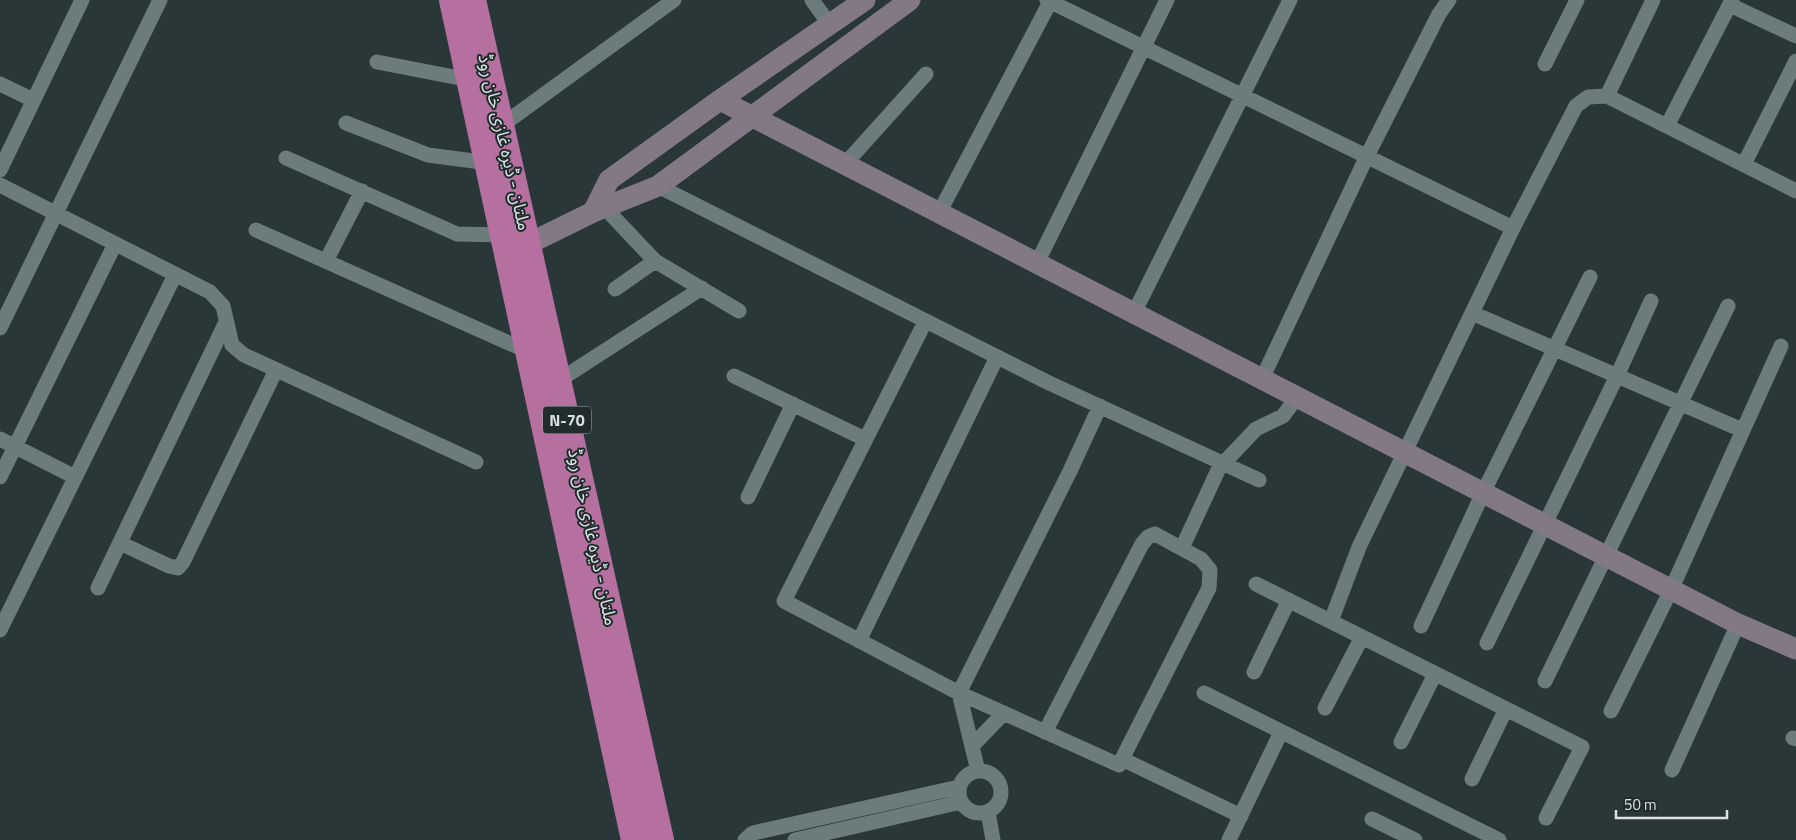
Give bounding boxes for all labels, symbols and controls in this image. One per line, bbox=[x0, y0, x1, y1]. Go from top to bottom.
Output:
street label: ملتان - ڈیرہ غازی خان روڈ bbox=[472, 51, 538, 233]
road number: N-70 bbox=[543, 406, 591, 434]
street label: ملتان - ڈیرہ غازی خان روڈ bbox=[561, 446, 625, 628]
scale bar bbox=[1616, 788, 1727, 820]
text: 50 m bbox=[1624, 793, 1657, 816]

